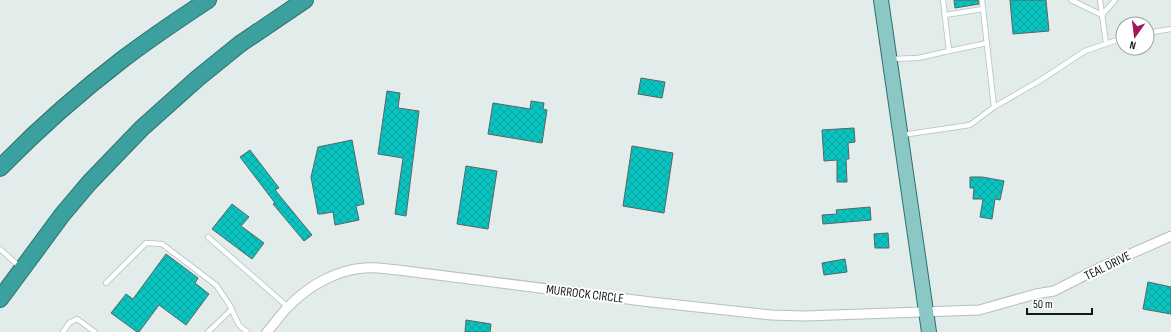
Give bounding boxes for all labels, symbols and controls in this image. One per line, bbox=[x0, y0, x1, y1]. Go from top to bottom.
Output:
north arrow bbox=[1115, 16, 1155, 56]
text: N bbox=[1128, 38, 1137, 52]
street label: TEAL DRIVE bbox=[1082, 248, 1133, 284]
street label: MURROCK CIRCLE bbox=[545, 281, 625, 307]
scale bar bbox=[1027, 290, 1092, 316]
text: 50 m bbox=[1033, 297, 1053, 312]

